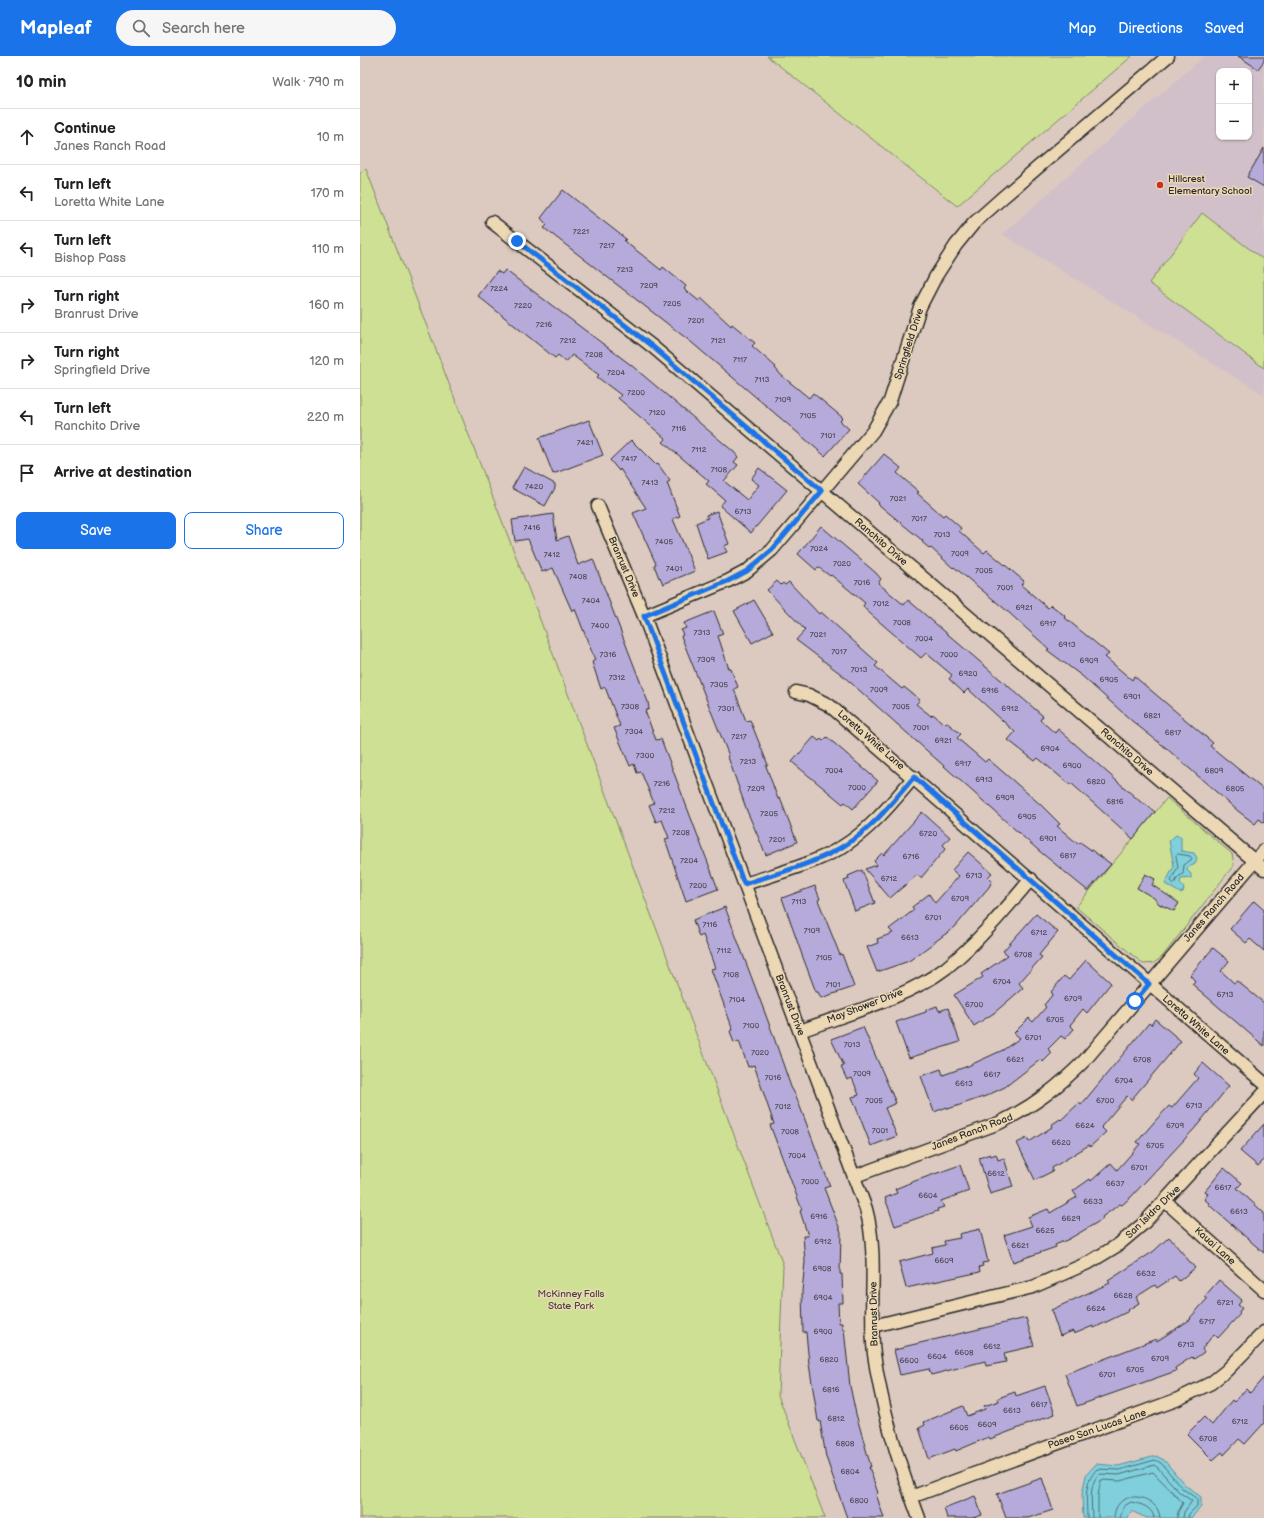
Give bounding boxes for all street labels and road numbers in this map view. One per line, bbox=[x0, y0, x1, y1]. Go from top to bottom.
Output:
street label: Springfield Drive bbox=[892, 307, 926, 381]
street label: Ranchito Drive bbox=[852, 516, 910, 568]
street label: Branrust Drive bbox=[606, 535, 642, 599]
street label: Loretta White Lane bbox=[835, 708, 907, 772]
street label: Ranchito Drive bbox=[1098, 726, 1156, 778]
street label: Janes Ranch Road bbox=[1181, 871, 1247, 944]
street label: Branrust Drive bbox=[773, 973, 807, 1038]
street label: May Shower Drive bbox=[825, 986, 905, 1026]
street label: Loretta White Lane bbox=[1160, 993, 1232, 1057]
street label: Janes Ranch Road bbox=[930, 1111, 1015, 1153]
street label: San Isidro Drive bbox=[1123, 1183, 1183, 1241]
street label: Kauai Lane bbox=[1192, 1224, 1238, 1268]
street label: Branrust Drive bbox=[867, 1281, 881, 1347]
street label: Paseo San Lucas Lane bbox=[1046, 1406, 1148, 1451]

